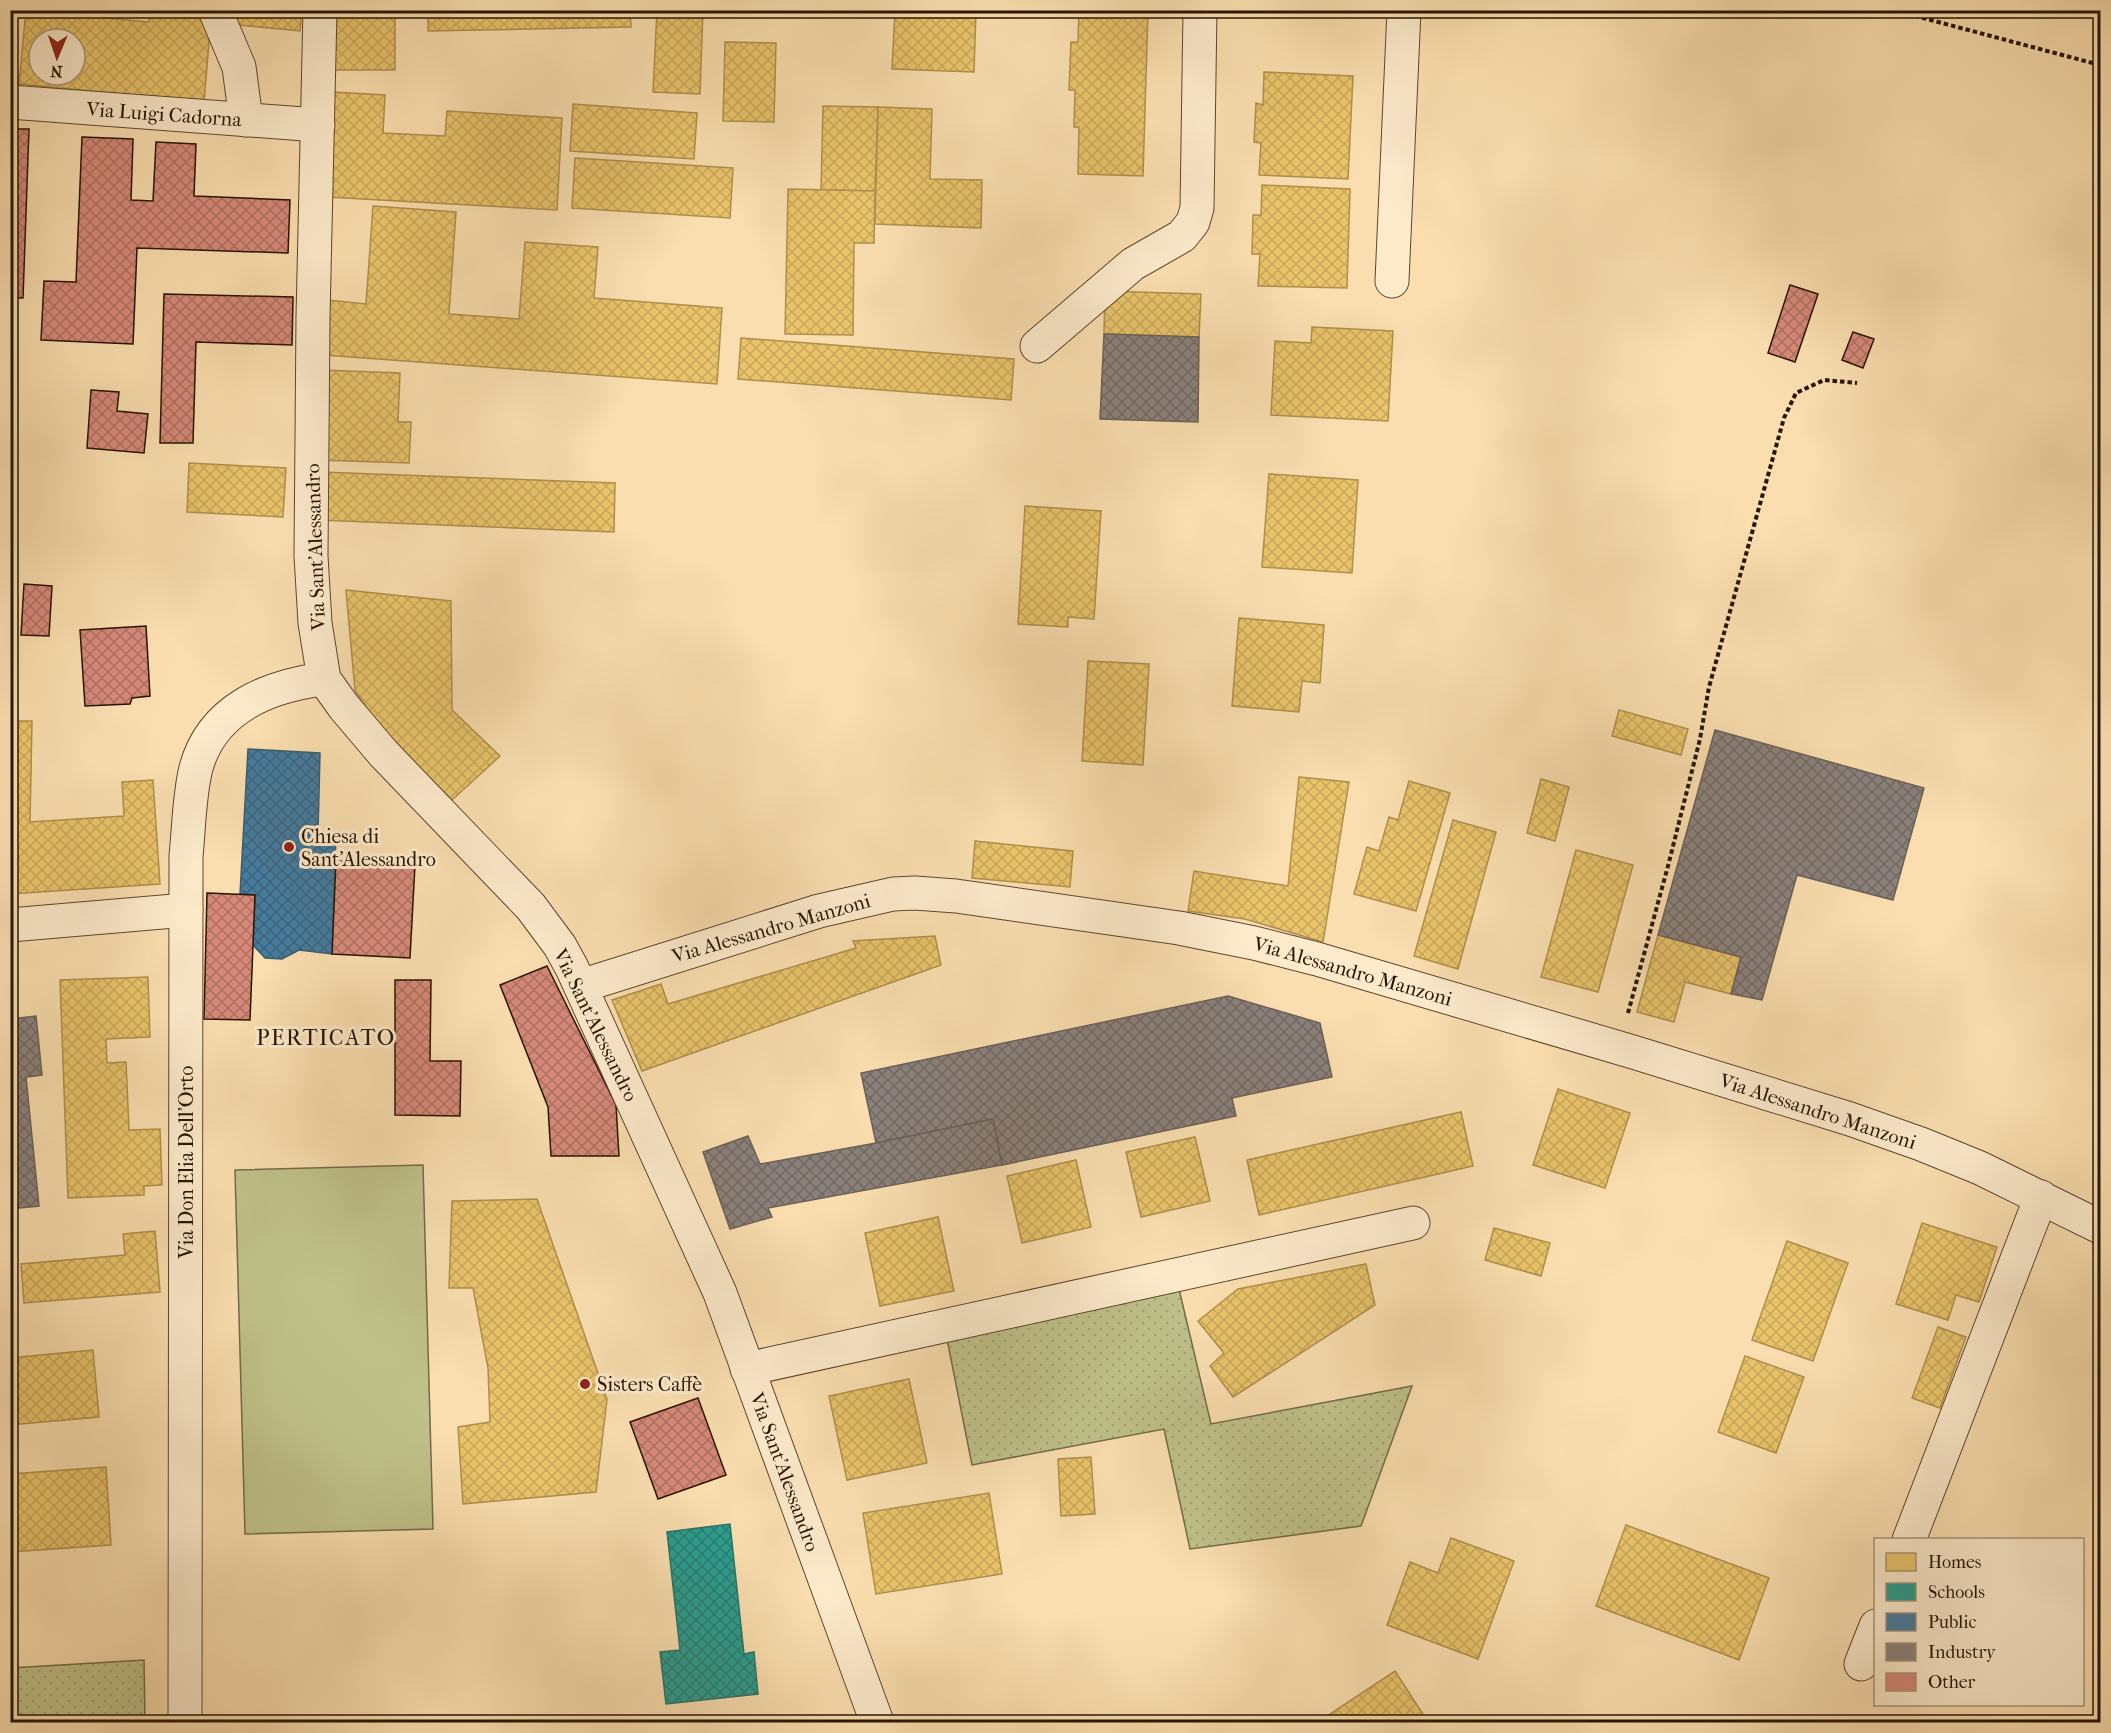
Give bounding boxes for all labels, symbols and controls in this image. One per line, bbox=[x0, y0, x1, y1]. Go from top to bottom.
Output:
north arrow bbox=[27, 27, 87, 87]
text: N bbox=[49, 62, 63, 81]
street label: Via Luigi Cadorna bbox=[85, 98, 243, 131]
street label: Via Sant'Alessandro bbox=[301, 463, 330, 632]
place label: Chiesa di Sant'Alessandro bbox=[301, 825, 436, 871]
marker: Chiesa di Sant'Alessandro bbox=[282, 840, 296, 854]
street label: Via Alessandro Manzoni bbox=[668, 889, 873, 968]
street label: Via Alessandro Manzoni bbox=[1250, 932, 1455, 1011]
street label: Via Sant'Alessandro bbox=[548, 944, 643, 1105]
district label: PERTICATO bbox=[256, 1025, 396, 1051]
street label: Via Don Elia Dell'Orto bbox=[175, 1066, 198, 1259]
street label: Via Alessandro Manzoni bbox=[1716, 1068, 1919, 1154]
place label: Sisters Caffè bbox=[597, 1373, 702, 1396]
marker: Sisters Caffè bbox=[578, 1377, 592, 1391]
street label: Via Sant'Alessandro bbox=[745, 1389, 824, 1555]
legend bbox=[1874, 1538, 2084, 1706]
text: Homes bbox=[1928, 1552, 1982, 1573]
text: Schools bbox=[1928, 1582, 1985, 1603]
text: Public bbox=[1928, 1612, 1976, 1633]
text: Industry bbox=[1928, 1642, 1997, 1663]
text: Other bbox=[1928, 1672, 1976, 1693]

